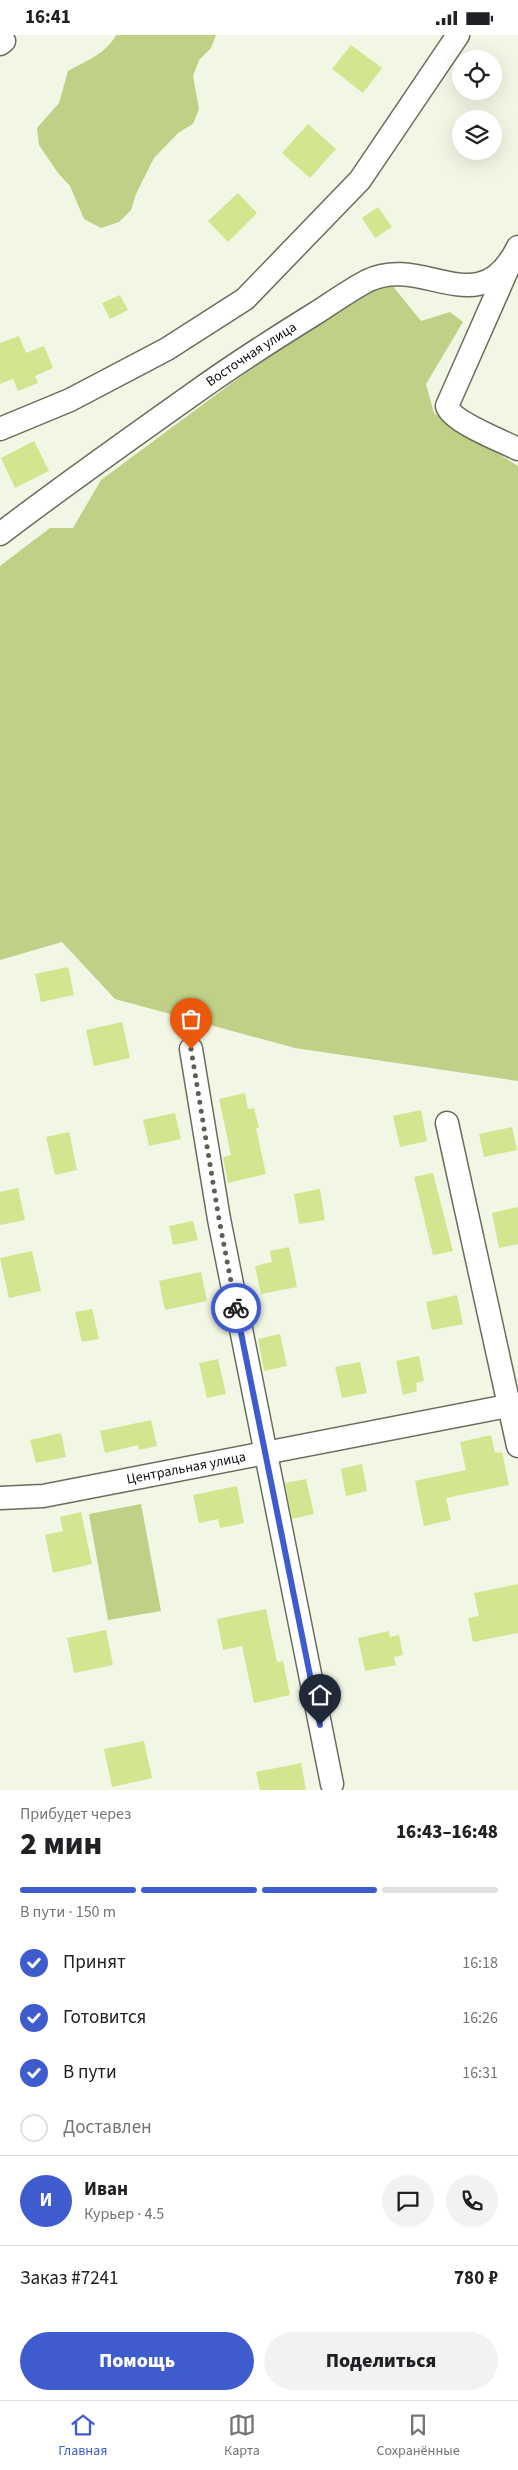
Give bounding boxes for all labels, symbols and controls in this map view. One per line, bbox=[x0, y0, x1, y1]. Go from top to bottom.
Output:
text: 16:41 bbox=[25, 4, 71, 31]
map controls bbox=[452, 50, 502, 160]
button: locate bbox=[452, 50, 502, 100]
button: layers bbox=[452, 110, 502, 160]
street label: Восточная улица bbox=[202, 317, 301, 392]
pin bbox=[170, 998, 212, 1049]
icon: bag bbox=[177, 1005, 205, 1033]
courier bbox=[211, 1283, 261, 1333]
icon: bike bbox=[222, 1294, 250, 1322]
street label: Центральная улица bbox=[125, 1447, 248, 1490]
pin bbox=[299, 1674, 341, 1725]
icon: home bbox=[306, 1681, 334, 1709]
text: Прибудет через bbox=[20, 1803, 131, 1825]
text: 16:43–16:48 bbox=[396, 1819, 498, 1846]
text: 2 мин bbox=[20, 1821, 102, 1867]
text: В пути · 150 m bbox=[20, 1901, 116, 1923]
icon: check bbox=[20, 1949, 48, 1977]
text: Принят bbox=[63, 1949, 126, 1976]
text: 16:18 bbox=[462, 1952, 498, 1974]
icon: check bbox=[20, 2004, 48, 2032]
text: Готовится bbox=[63, 2004, 146, 2031]
text: 16:26 bbox=[462, 2007, 498, 2029]
icon: check bbox=[20, 2059, 48, 2087]
text: В пути bbox=[63, 2059, 117, 2086]
text: 16:31 bbox=[462, 2062, 498, 2084]
text: Доставлен bbox=[63, 2114, 152, 2141]
button: chat bbox=[382, 2175, 434, 2227]
button: phone bbox=[446, 2175, 498, 2227]
text: Иван bbox=[84, 2176, 128, 2203]
text: И bbox=[40, 2187, 52, 2214]
text: Курьер · 4.5 bbox=[84, 2203, 164, 2225]
text: Заказ #7241 bbox=[20, 2265, 119, 2292]
text: 780 ₽ bbox=[454, 2265, 498, 2292]
button: Помощь bbox=[20, 2332, 254, 2390]
button: Поделиться bbox=[264, 2332, 498, 2390]
tab: Главная bbox=[58, 2411, 107, 2461]
tab: Карта bbox=[224, 2411, 260, 2461]
tab: Сохранённые bbox=[377, 2411, 460, 2461]

